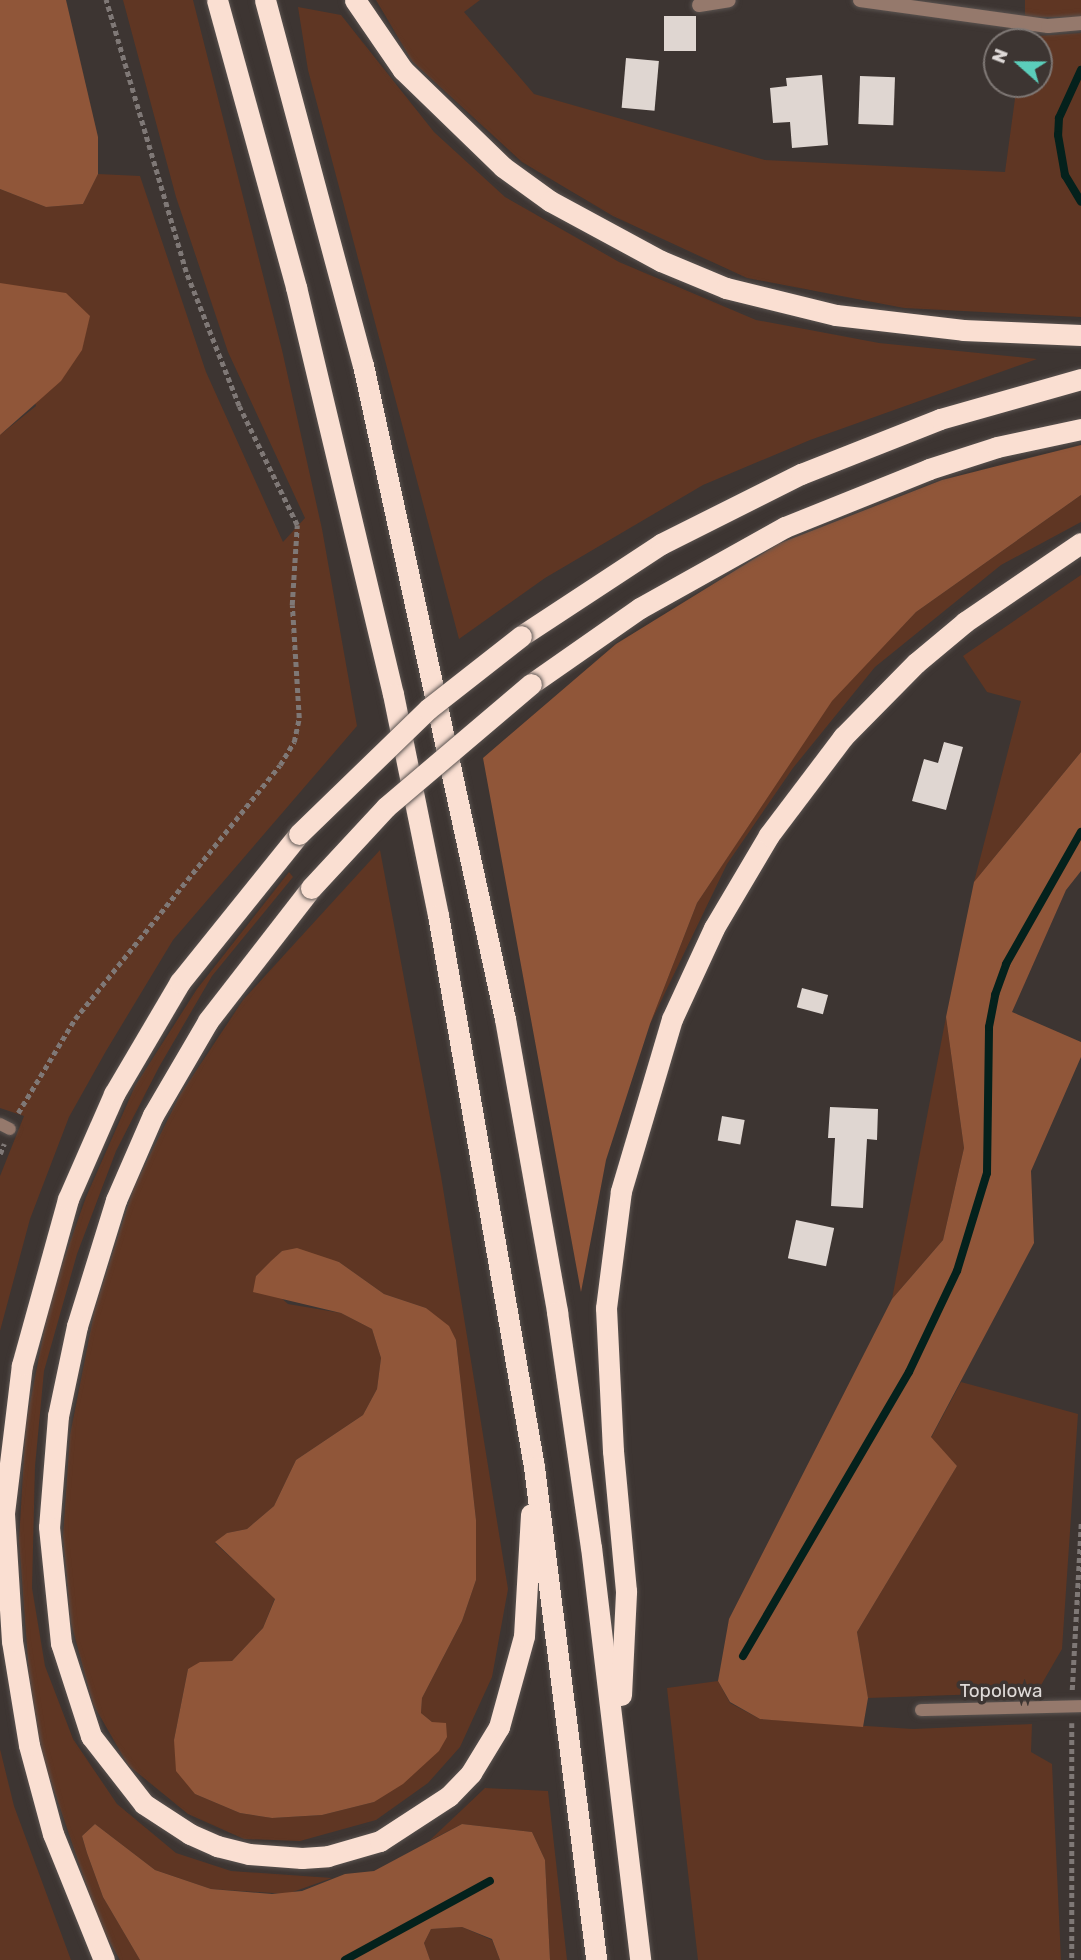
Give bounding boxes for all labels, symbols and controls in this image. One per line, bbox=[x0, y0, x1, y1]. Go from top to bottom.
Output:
north arrow bbox=[983, 28, 1053, 98]
text: N bbox=[987, 46, 1013, 67]
street label: Topolowa bbox=[959, 1680, 1043, 1702]

